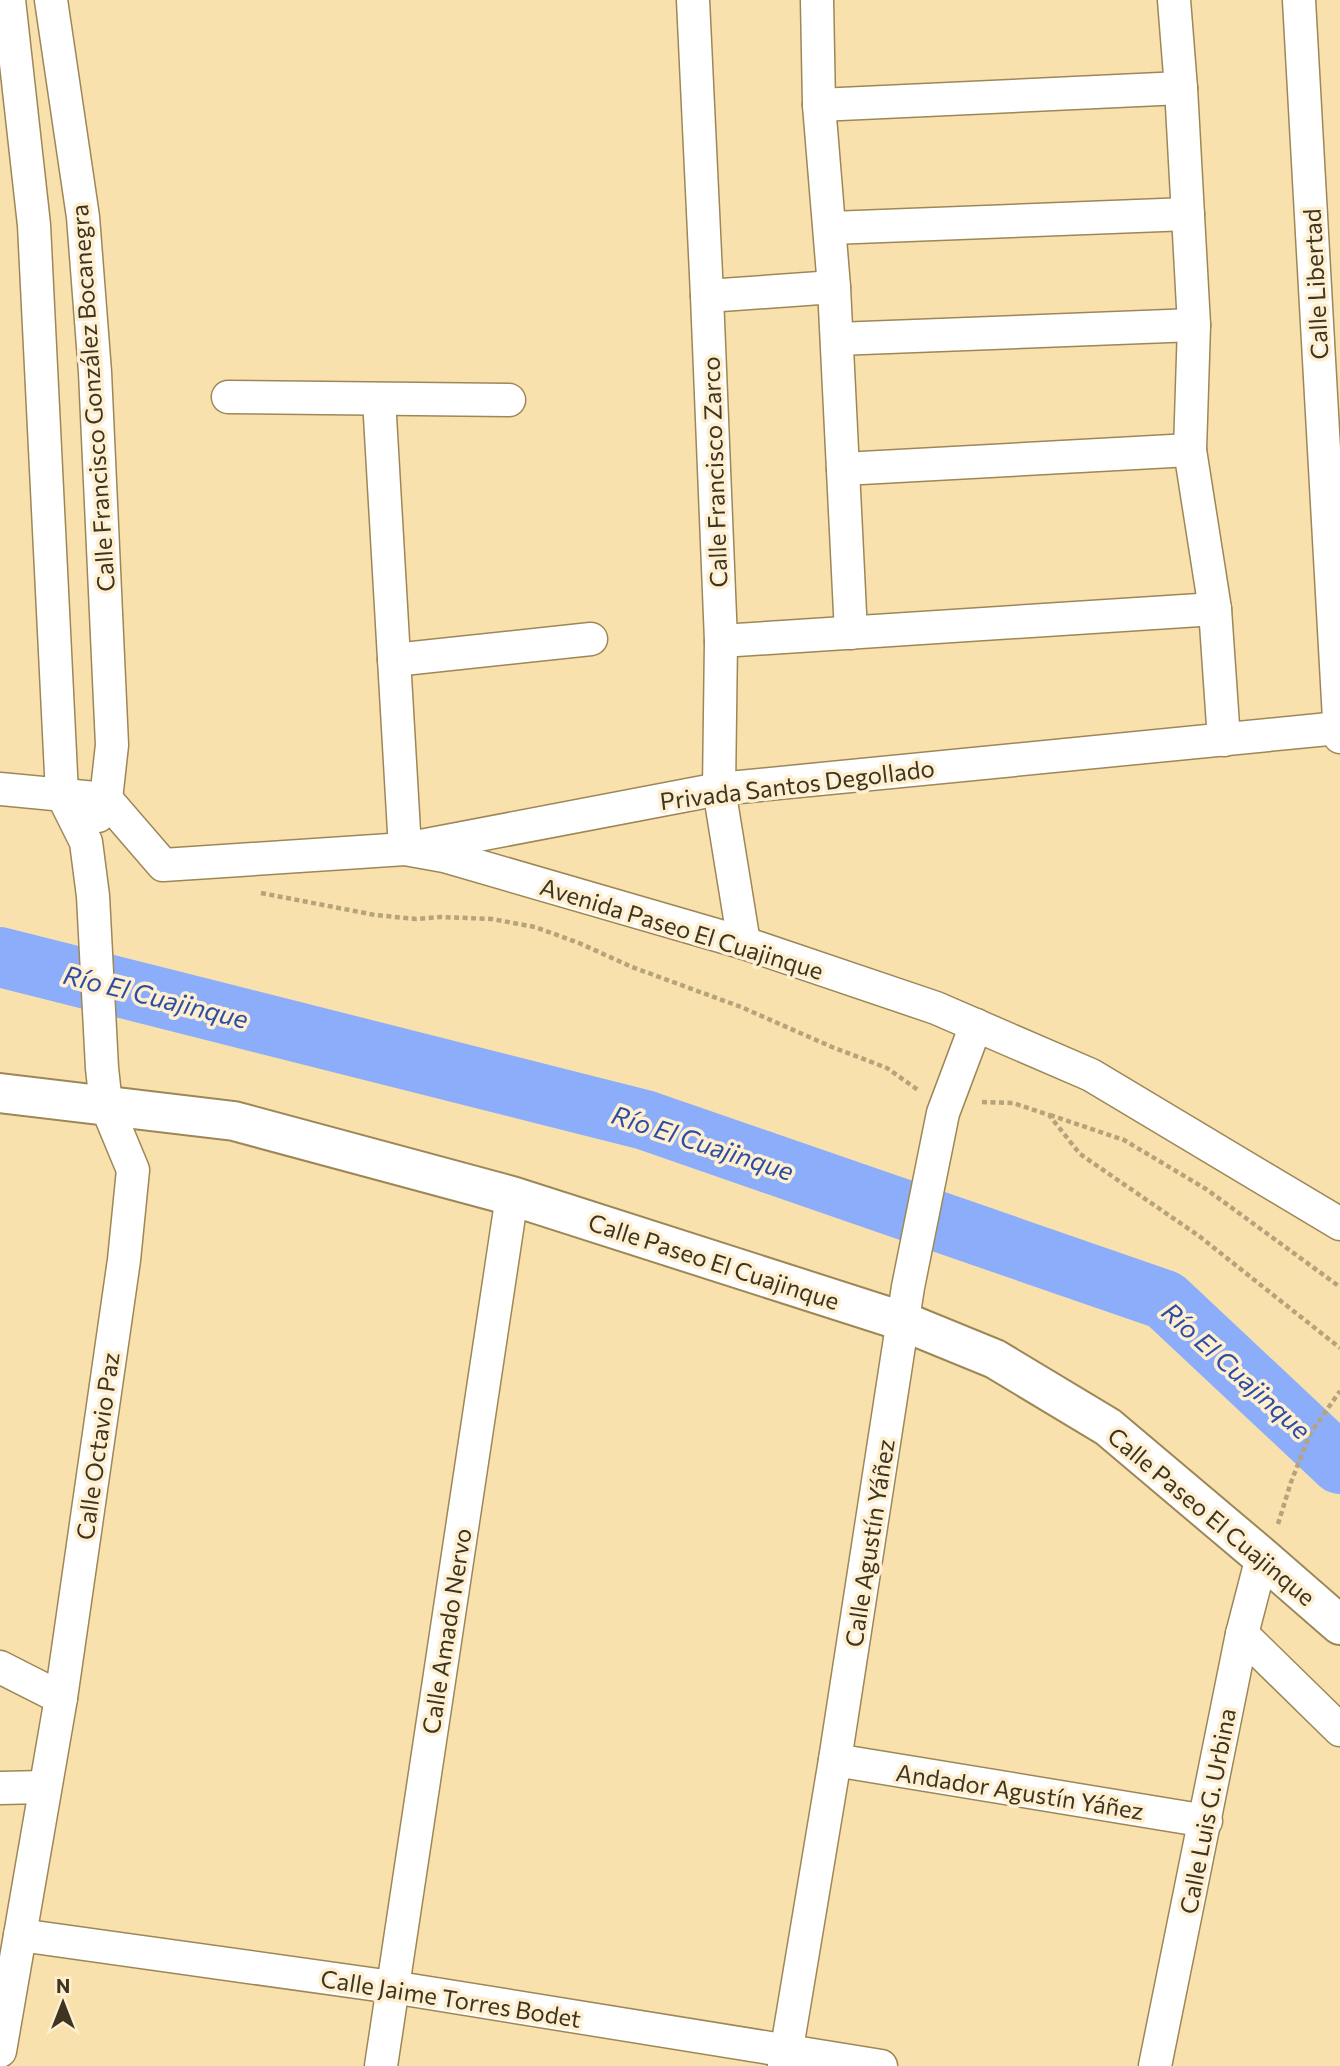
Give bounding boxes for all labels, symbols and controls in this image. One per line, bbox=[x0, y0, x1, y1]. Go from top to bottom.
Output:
street label: Calle Francisco González Bocanegra bbox=[64, 203, 120, 593]
street label: Calle Libertad bbox=[1297, 208, 1333, 360]
street label: Calle Francisco Zarco bbox=[695, 356, 733, 588]
street label: Privada Santos Degollado bbox=[658, 753, 936, 815]
street label: Avenida Paseo El Cuajinque bbox=[537, 871, 827, 985]
water label: Río El Cuajinque bbox=[60, 958, 252, 1034]
water label: Río El Cuajinque bbox=[608, 1098, 798, 1186]
street label: Calle Paseo El Cuajinque bbox=[585, 1207, 843, 1315]
water label: Río El Cuajinque bbox=[1156, 1295, 1318, 1445]
street label: Calle Octavio Paz bbox=[69, 1350, 125, 1542]
street label: Calle Paseo El Cuajinque bbox=[1102, 1421, 1322, 1611]
street label: Calle Agustín Yáñez bbox=[838, 1437, 900, 1649]
street label: Calle Amado Nervo bbox=[415, 1526, 477, 1736]
street label: Calle Luis G. Urbina bbox=[1173, 1706, 1241, 1916]
street label: Andador Agustín Yáñez bbox=[894, 1757, 1146, 1825]
street label: Calle Jaime Torres Bodet bbox=[319, 1963, 583, 2033]
north arrow bbox=[28, 1968, 98, 2038]
text: N bbox=[56, 1974, 70, 1997]

